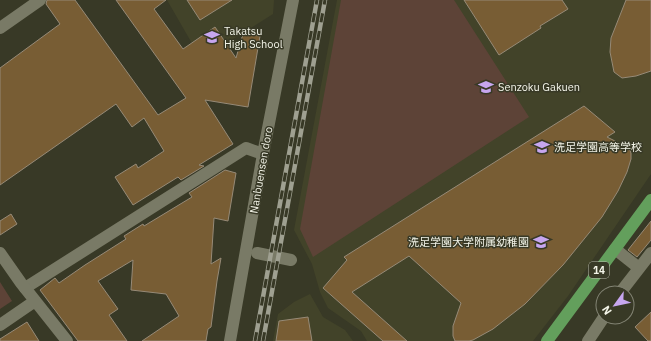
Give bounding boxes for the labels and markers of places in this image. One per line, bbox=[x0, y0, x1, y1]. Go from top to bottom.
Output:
place label: Takatsu High School bbox=[224, 24, 283, 51]
school or university icon: Takatsu High School bbox=[203, 28, 221, 46]
school or university icon: Senzoku Gakuen bbox=[477, 78, 495, 96]
place label: Senzoku Gakuen bbox=[498, 80, 580, 94]
school or university icon: 洗足学園高等学校 bbox=[533, 138, 551, 156]
place label: 洗足学園高等学校 bbox=[554, 140, 642, 154]
school or university icon: 洗足学園大学附属幼稚園 bbox=[532, 233, 550, 251]
place label: 洗足学園大学附属幼稚園 bbox=[408, 235, 529, 249]

